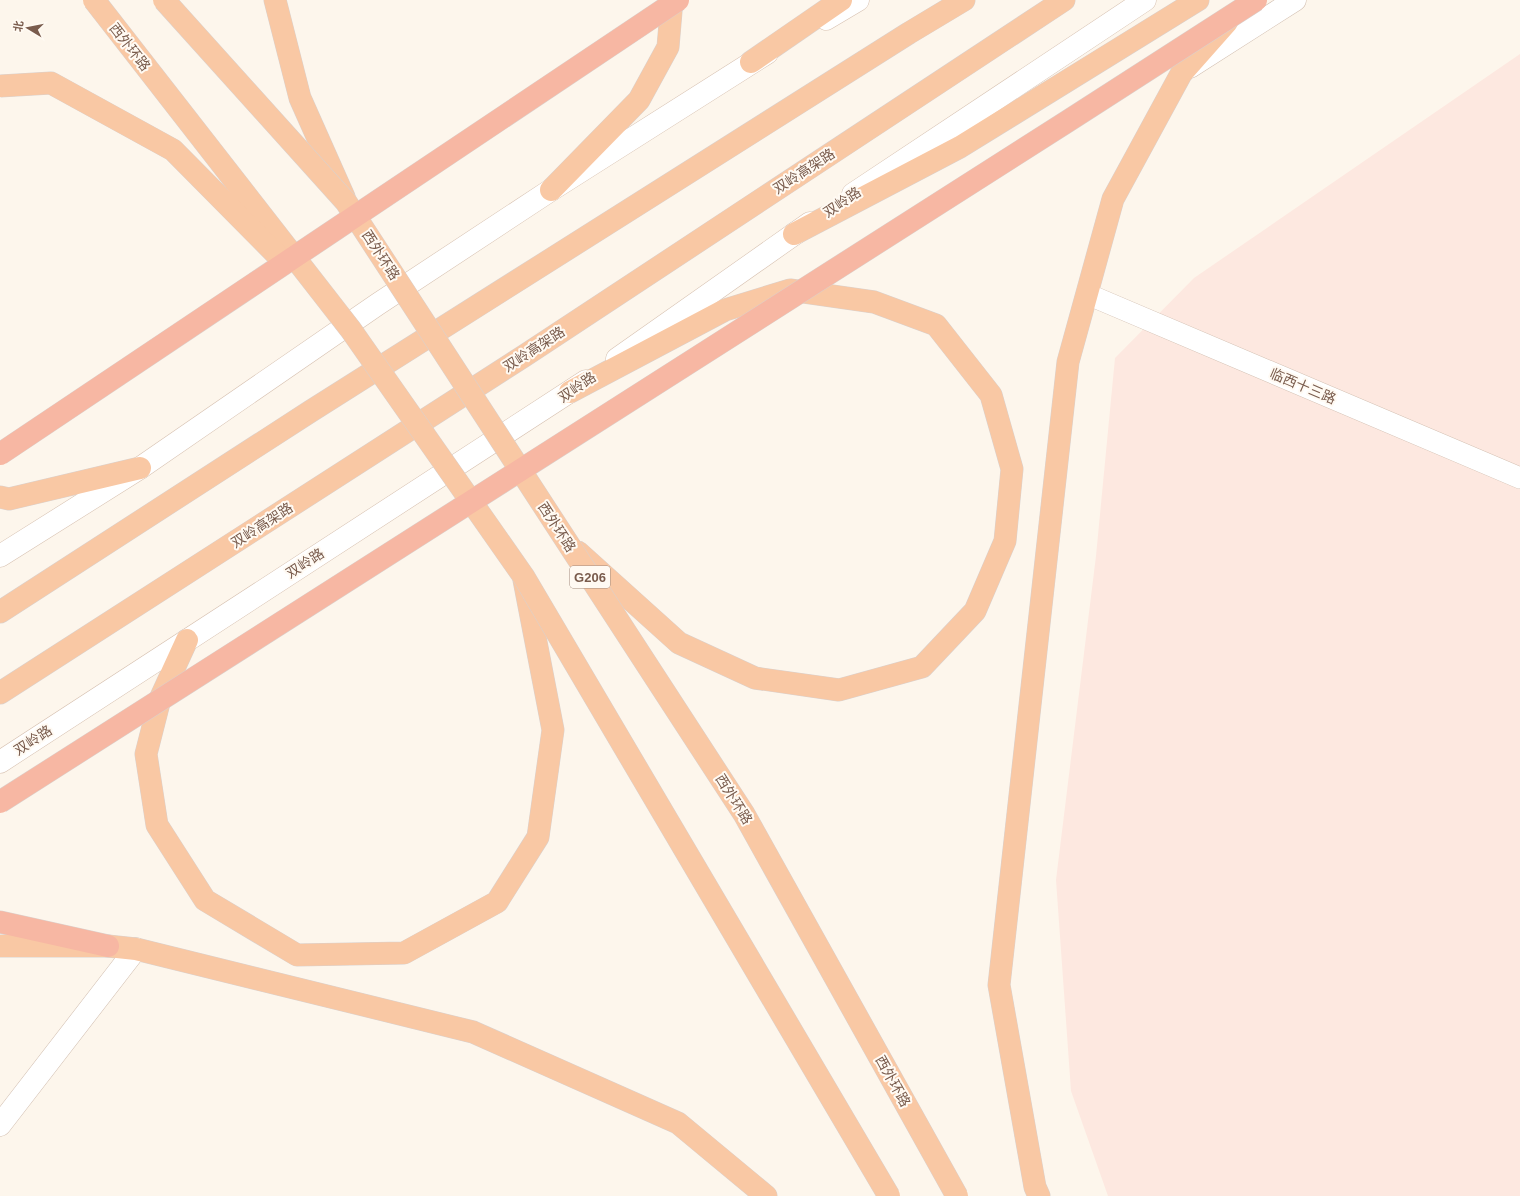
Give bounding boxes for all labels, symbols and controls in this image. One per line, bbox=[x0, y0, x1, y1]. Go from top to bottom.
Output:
north arrow bbox=[8, 8, 48, 48]
text: 北 bbox=[11, 20, 25, 33]
street label: 西外环路 bbox=[106, 20, 154, 74]
street label: 双岭高架路 bbox=[770, 145, 838, 197]
street label: 双岭路 bbox=[820, 184, 864, 220]
street label: 西外环路 bbox=[359, 227, 403, 283]
street label: 双岭高架路 bbox=[500, 323, 568, 375]
street label: 临西十三路 bbox=[1268, 365, 1338, 407]
street label: 双岭路 bbox=[555, 369, 599, 405]
street label: 双岭高架路 bbox=[228, 499, 296, 551]
street label: 西外环路 bbox=[535, 499, 579, 555]
street label: 双岭路 bbox=[283, 545, 327, 581]
road number: G206 bbox=[570, 566, 610, 588]
street label: 双岭路 bbox=[11, 722, 55, 758]
street label: 西外环路 bbox=[712, 771, 756, 827]
street label: 西外环路 bbox=[872, 1053, 914, 1109]

